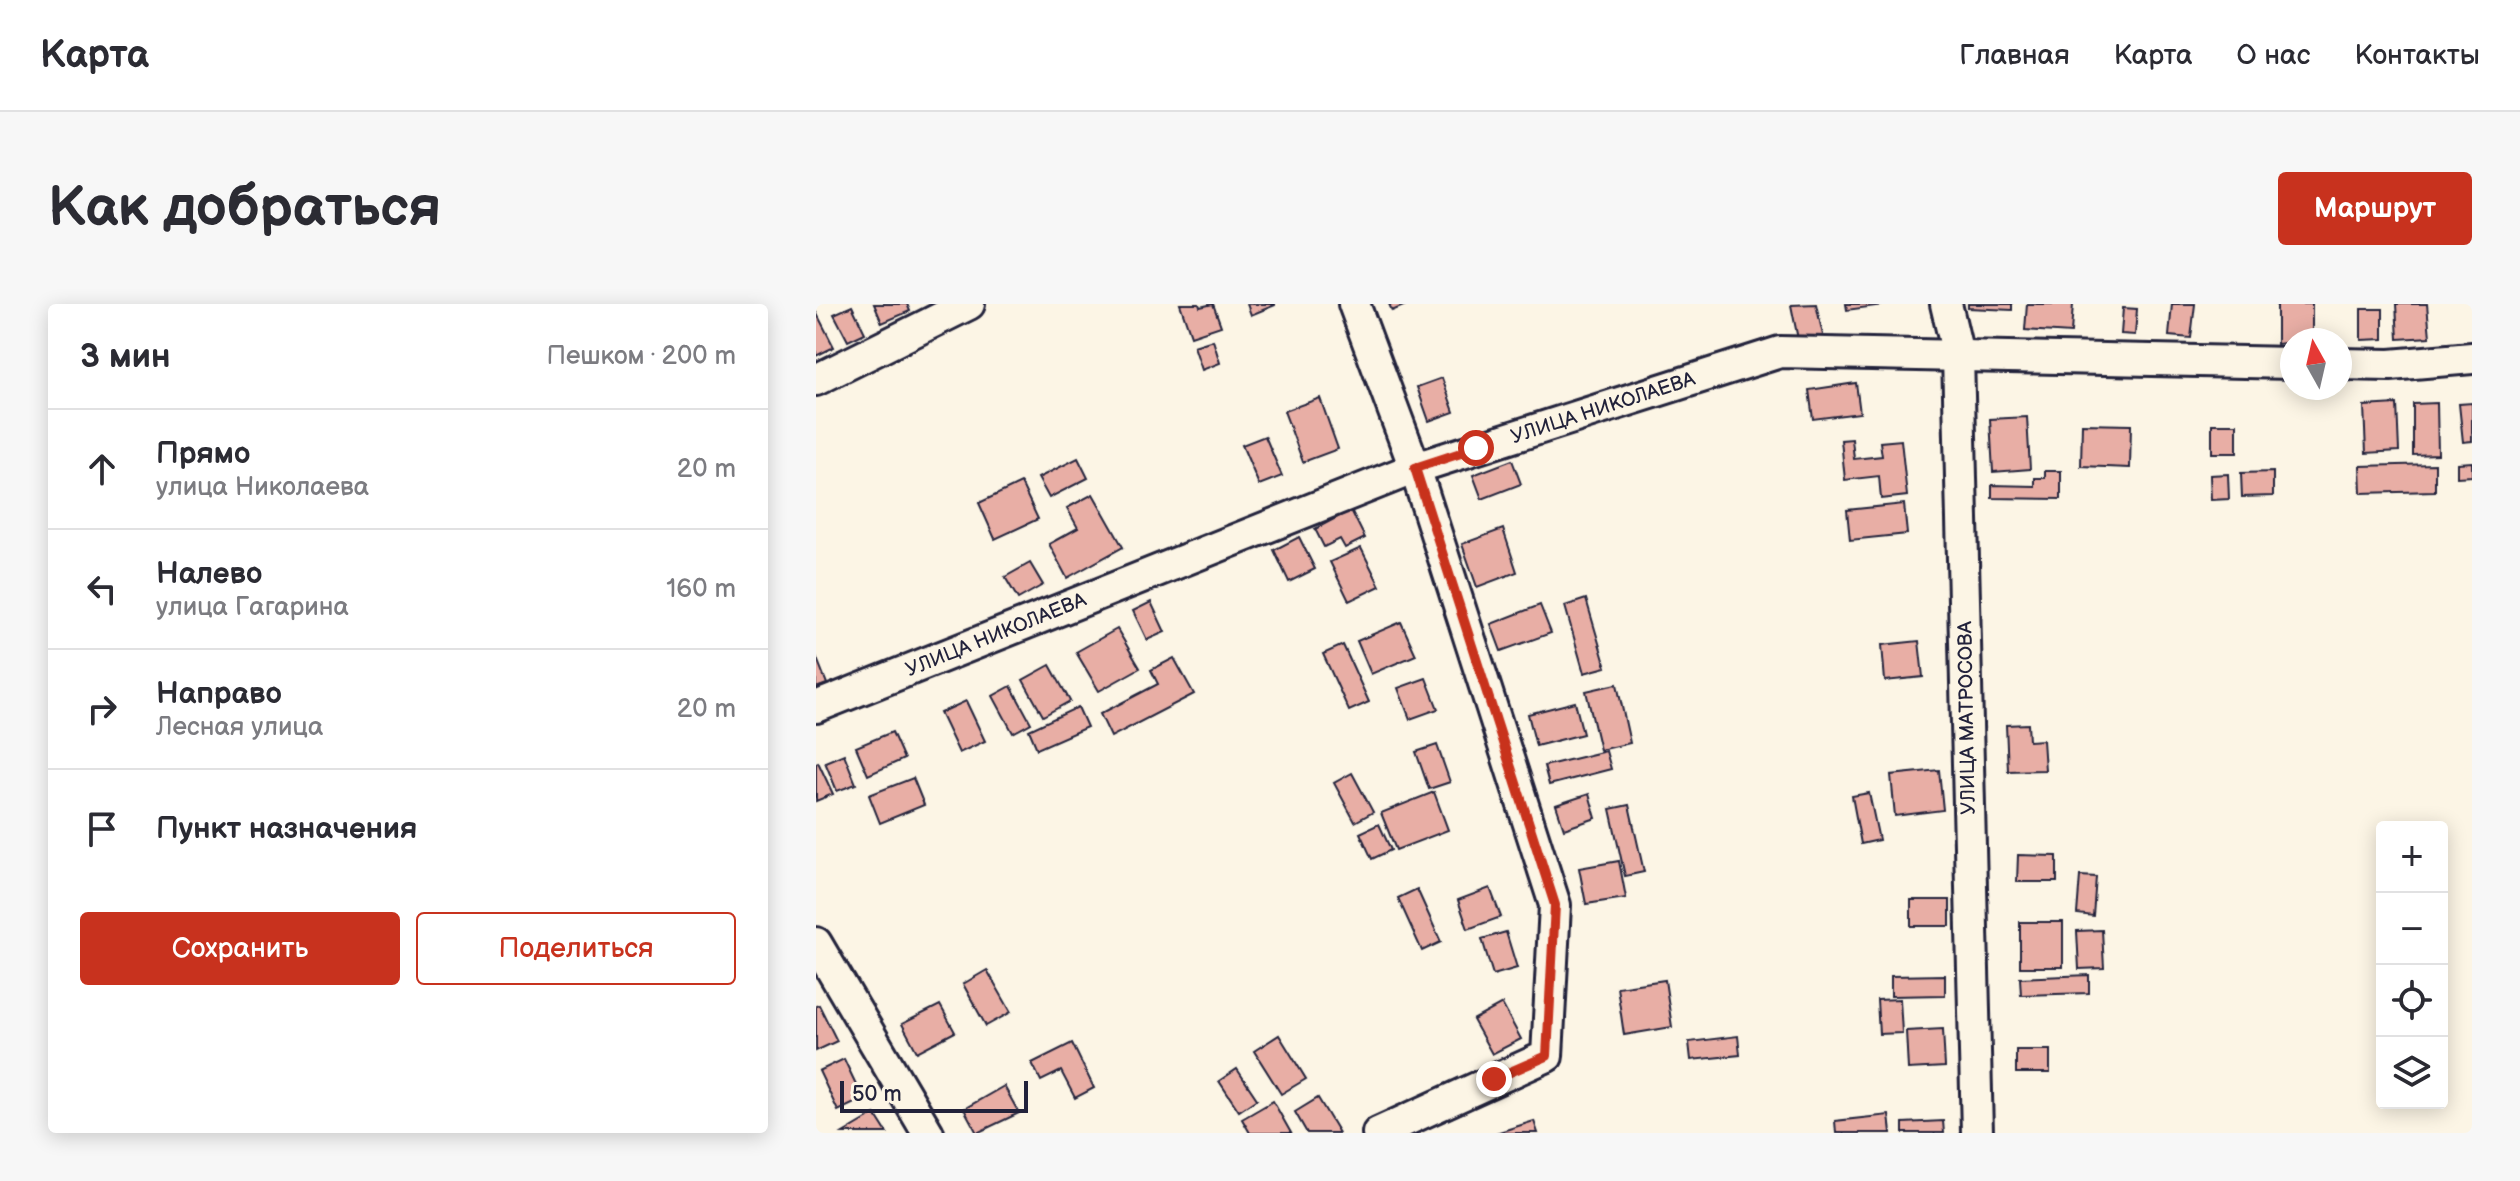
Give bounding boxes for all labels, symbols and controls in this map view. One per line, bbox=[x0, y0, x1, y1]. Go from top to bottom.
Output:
text: Карта bbox=[40, 33, 149, 78]
text: Главная bbox=[1959, 39, 2070, 72]
text: Карта bbox=[2114, 39, 2193, 72]
text: О нас bbox=[2237, 39, 2310, 72]
text: Контакты bbox=[2354, 39, 2480, 72]
button: Маршрут bbox=[2278, 172, 2472, 245]
text: Как добраться bbox=[48, 175, 441, 242]
north arrow bbox=[2280, 328, 2352, 400]
text: 3 мин bbox=[80, 336, 171, 377]
text: Пешком · 200 m bbox=[547, 341, 736, 372]
street label: УЛИЦА НИКОЛАЕВА bbox=[1508, 367, 1699, 449]
route start bbox=[1458, 430, 1494, 466]
text: Прямо bbox=[156, 436, 250, 472]
icon: ahead bbox=[80, 447, 124, 491]
text: 20 m bbox=[677, 454, 736, 485]
text: улица Николаева bbox=[156, 472, 369, 503]
text: Налево bbox=[156, 556, 262, 592]
icon: left bbox=[80, 567, 124, 611]
text: 160 m bbox=[666, 574, 736, 605]
street label: УЛИЦА НИКОЛАЕВА bbox=[902, 588, 1090, 682]
text: улица Гагарина bbox=[156, 592, 349, 623]
street label: УЛИЦА МАТРОСОВА bbox=[1953, 620, 1981, 815]
text: Направо bbox=[156, 676, 282, 712]
icon: right bbox=[80, 687, 124, 731]
text: 20 m bbox=[677, 694, 736, 725]
text: Лесная улица bbox=[156, 712, 323, 743]
icon: arrive bbox=[80, 807, 124, 851]
text: Пункт назначения bbox=[156, 811, 417, 847]
map controls bbox=[2376, 821, 2448, 1109]
button: + bbox=[2376, 821, 2448, 893]
button: − bbox=[2376, 893, 2448, 965]
button: Сохранить bbox=[80, 912, 400, 985]
button: Поделиться bbox=[416, 912, 736, 985]
button: locate bbox=[2376, 965, 2448, 1037]
button: layers bbox=[2376, 1037, 2448, 1109]
route end bbox=[1476, 1061, 1512, 1097]
scale bar bbox=[840, 1077, 1028, 1113]
text: 50 m bbox=[852, 1081, 902, 1108]

